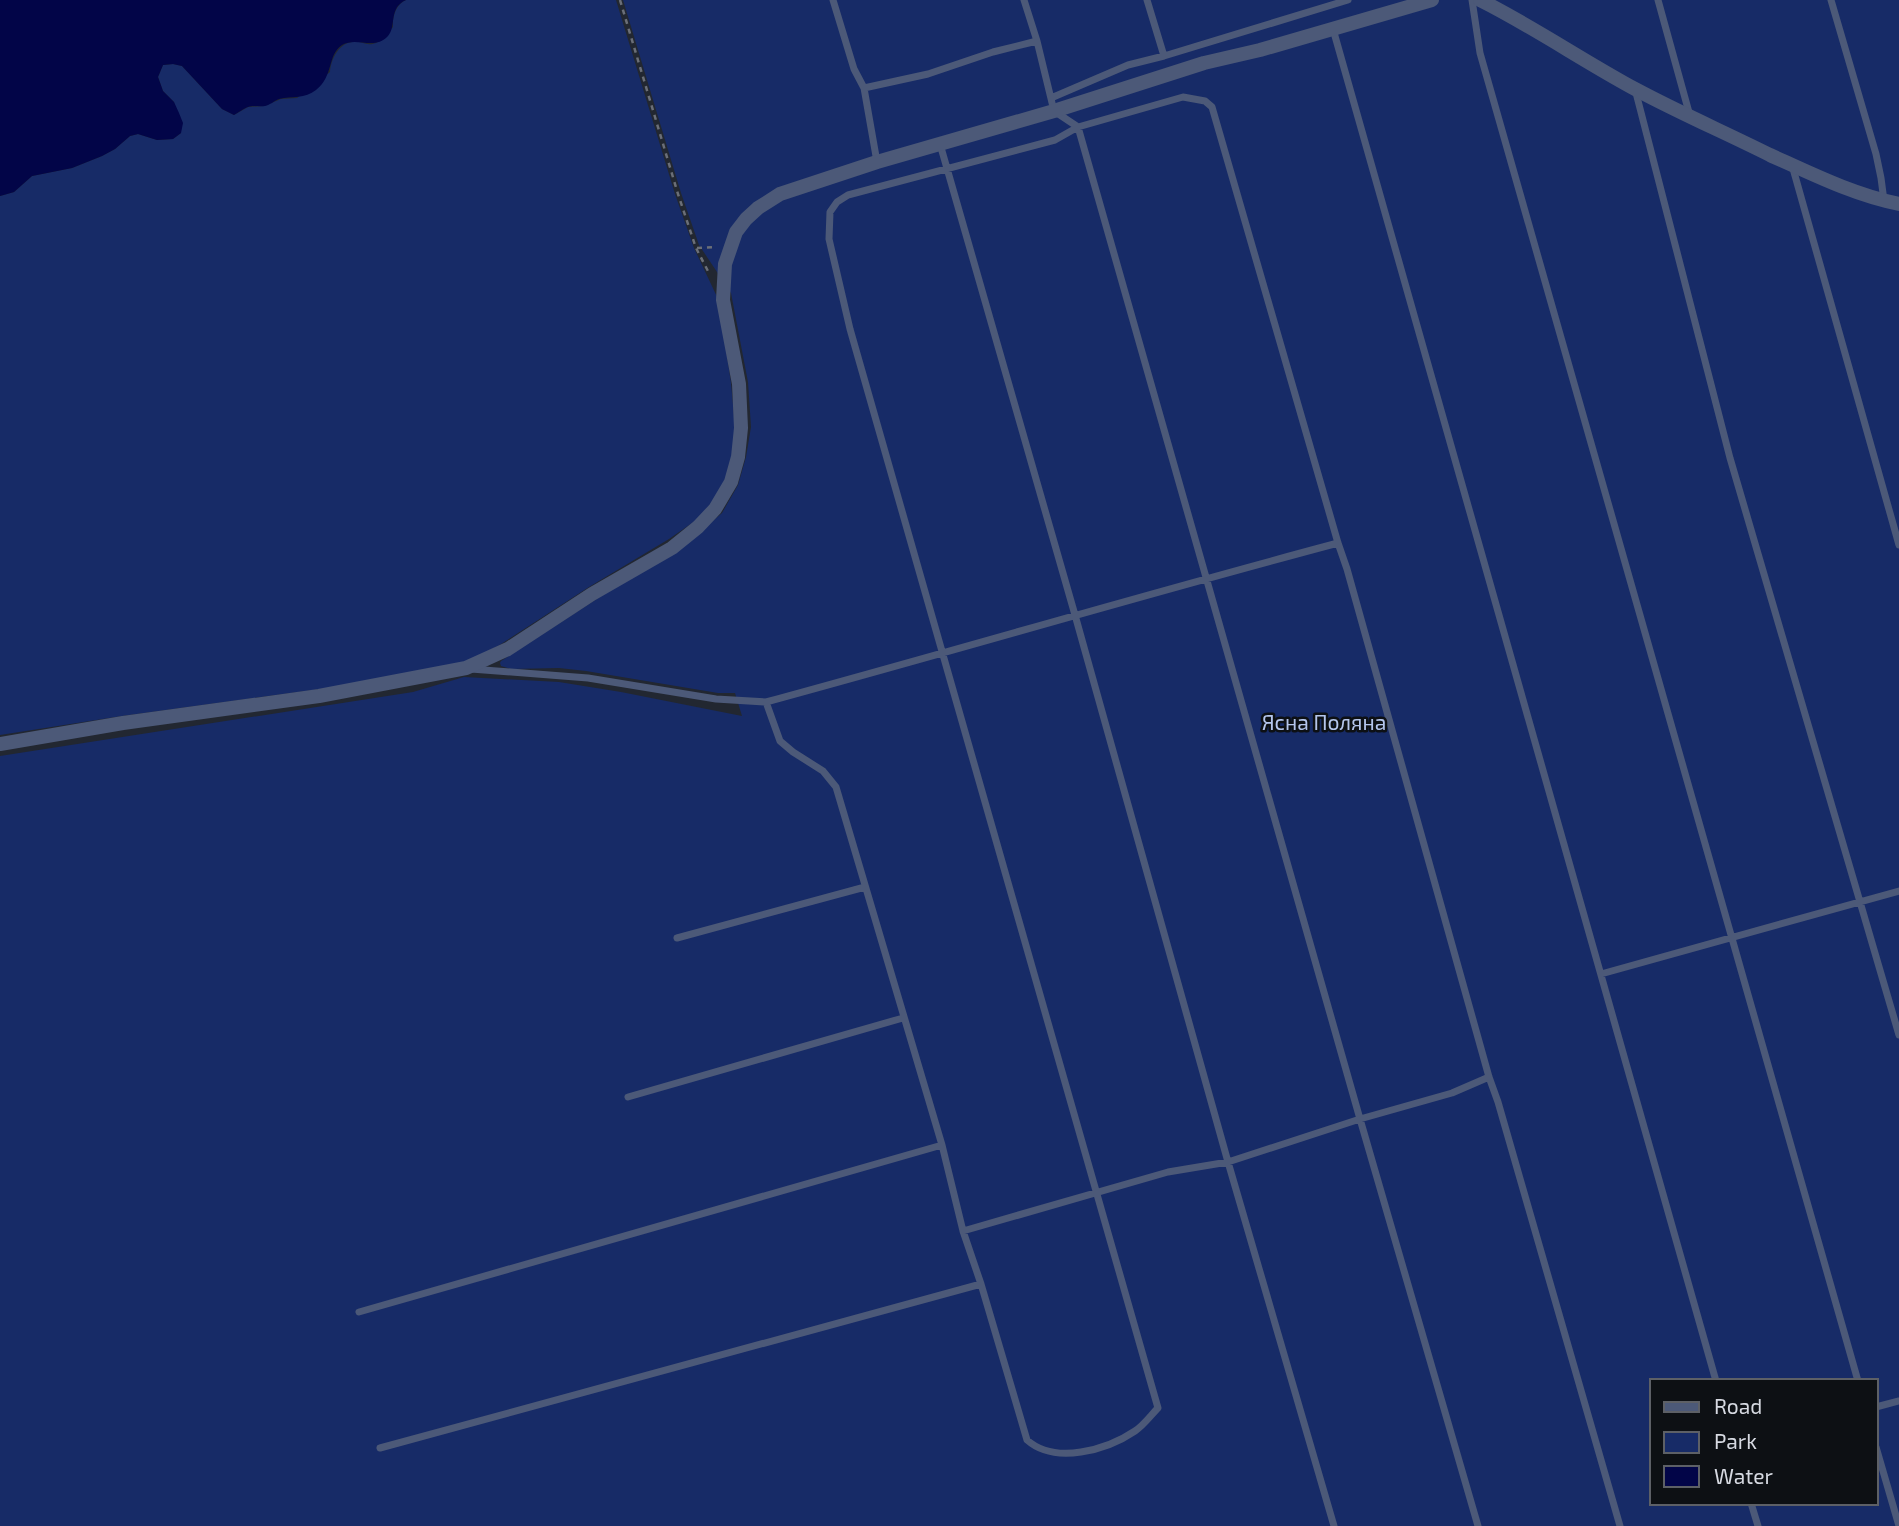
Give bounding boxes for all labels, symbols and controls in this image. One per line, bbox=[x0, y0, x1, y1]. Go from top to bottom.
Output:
park label: Ясна Поляна bbox=[1262, 709, 1386, 734]
legend bbox=[1650, 1379, 1878, 1505]
text: Road bbox=[1714, 1393, 1762, 1418]
text: Park bbox=[1714, 1428, 1757, 1453]
text: Water bbox=[1714, 1463, 1773, 1488]

